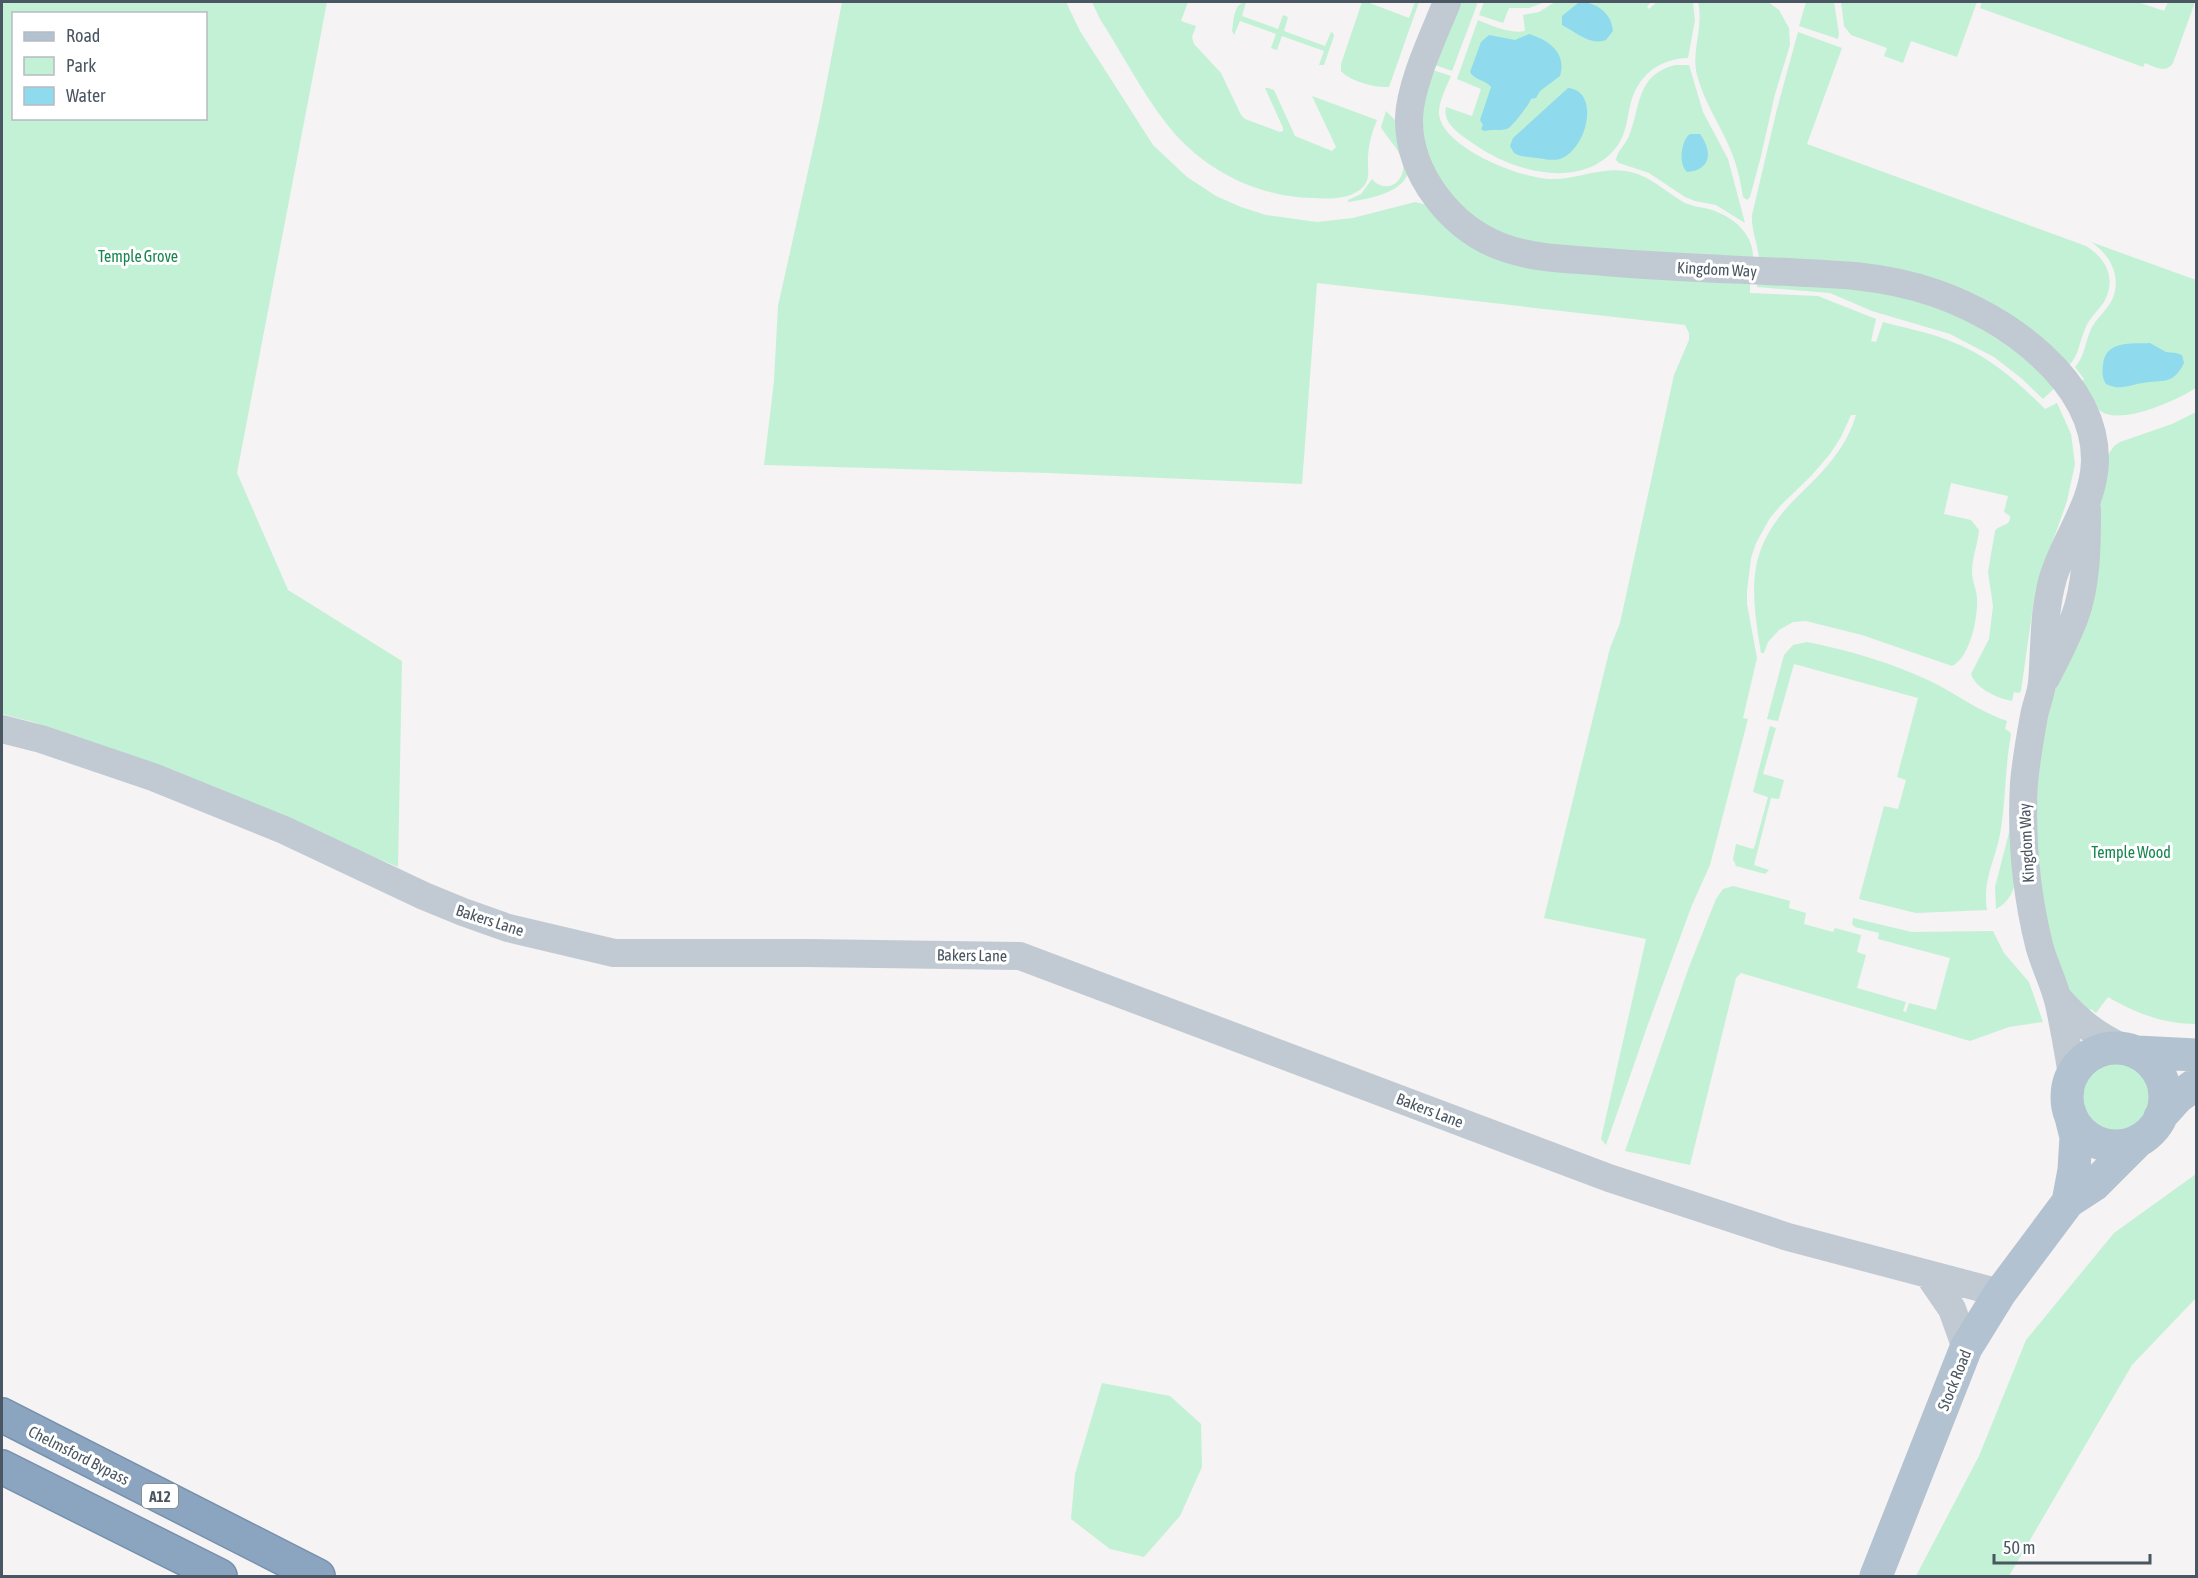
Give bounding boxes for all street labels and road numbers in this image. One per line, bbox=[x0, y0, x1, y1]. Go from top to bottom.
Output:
street label: Kingdom Way bbox=[1677, 258, 1758, 281]
street label: Kingdom Way bbox=[2015, 802, 2038, 883]
street label: Bakers Lane bbox=[454, 901, 526, 939]
street label: Bakers Lane bbox=[937, 945, 1007, 965]
street label: Bakers Lane bbox=[1394, 1089, 1466, 1131]
street label: Stock Road bbox=[1934, 1347, 1974, 1413]
street label: Chelmsford Bypass bbox=[25, 1422, 133, 1489]
road number: A12 bbox=[142, 1484, 178, 1508]

